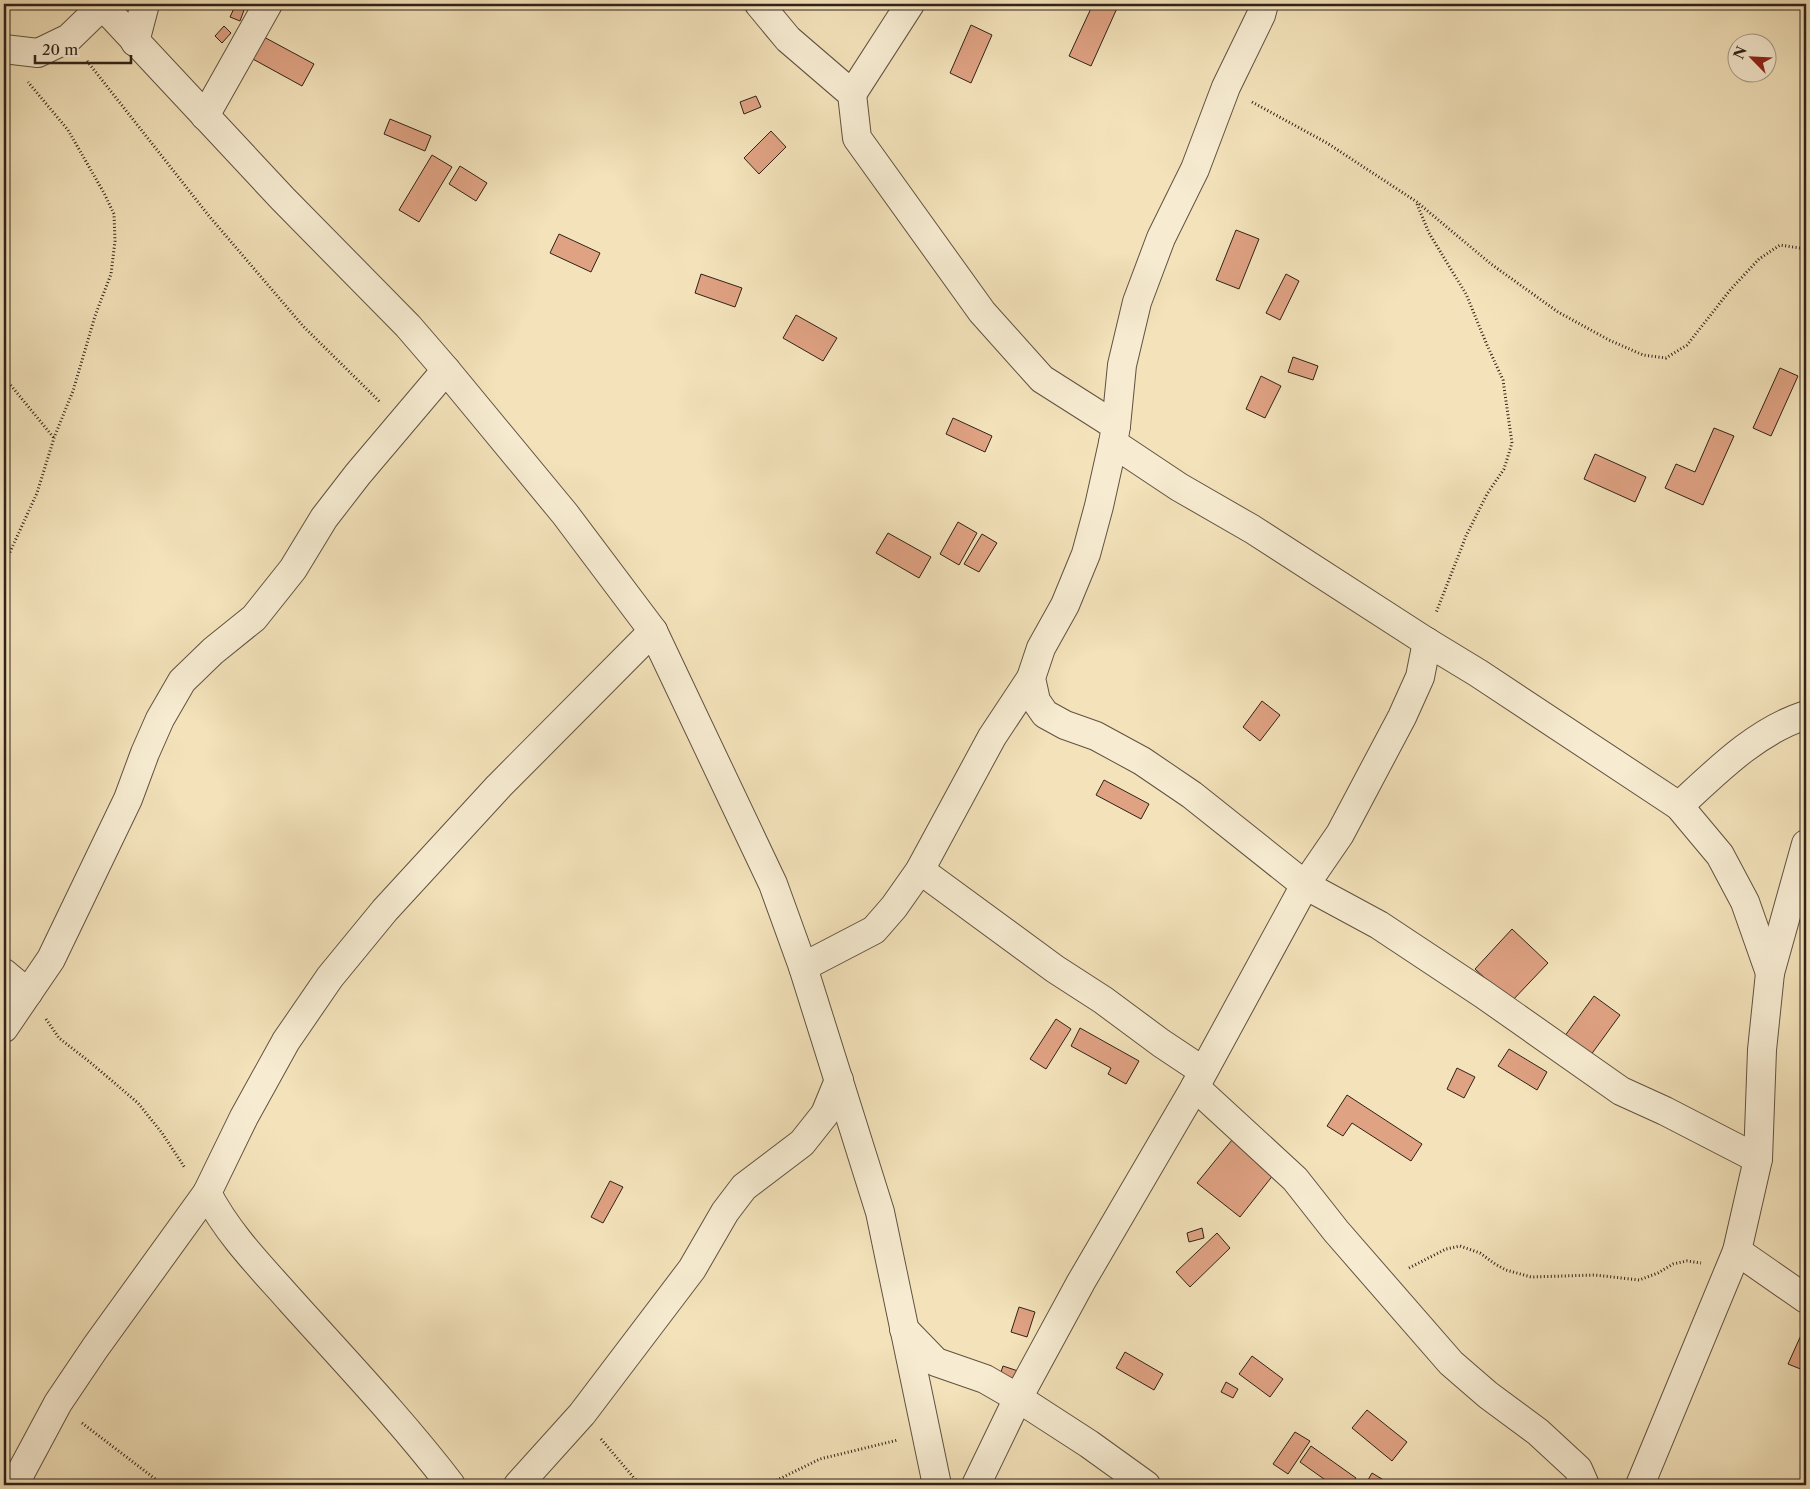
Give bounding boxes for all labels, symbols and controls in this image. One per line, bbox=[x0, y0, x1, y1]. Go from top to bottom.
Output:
scale bar bbox=[35, 32, 131, 64]
north arrow bbox=[1728, 32, 1778, 82]
text: 20 m bbox=[42, 40, 78, 59]
text: N bbox=[1729, 43, 1751, 62]

